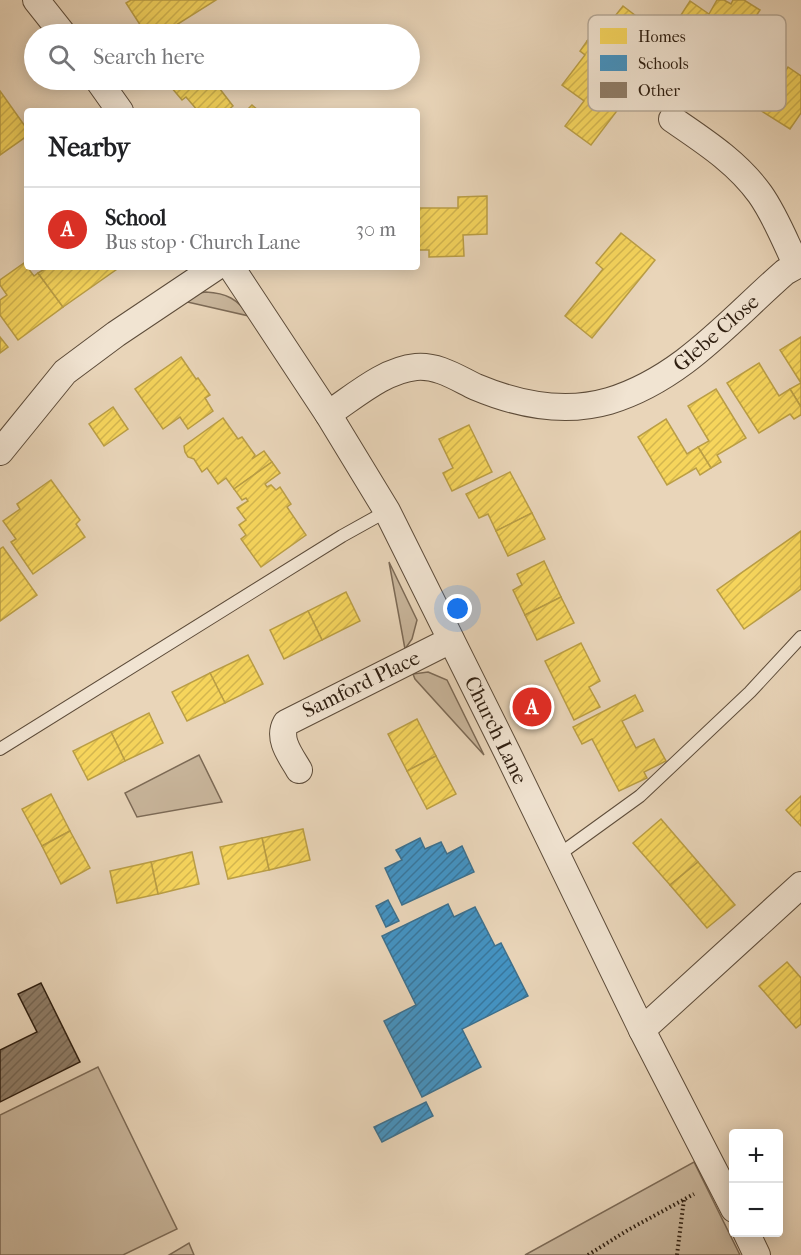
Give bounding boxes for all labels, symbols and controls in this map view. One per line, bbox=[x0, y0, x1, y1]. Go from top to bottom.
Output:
legend bbox=[588, 15, 786, 111]
search box bbox=[24, 24, 420, 90]
text: Homes bbox=[638, 27, 686, 46]
icon: search bbox=[45, 41, 78, 74]
text: Search here bbox=[93, 44, 205, 70]
text: Schools bbox=[638, 54, 689, 73]
text: Other bbox=[638, 81, 680, 100]
text: Nearby bbox=[48, 132, 130, 163]
text: School bbox=[105, 205, 166, 231]
text: A bbox=[61, 218, 74, 241]
text: 30 m bbox=[356, 218, 396, 241]
text: Bus stop · Church Lane bbox=[105, 231, 300, 254]
street label: Glebe Close bbox=[668, 289, 764, 377]
your location bbox=[443, 594, 472, 623]
street label: Samford Place bbox=[298, 645, 424, 723]
street label: Church Lane bbox=[460, 672, 532, 788]
pin: A bbox=[512, 684, 552, 730]
map controls bbox=[729, 1129, 783, 1237]
button: + bbox=[729, 1129, 783, 1183]
button: − bbox=[729, 1183, 783, 1237]

